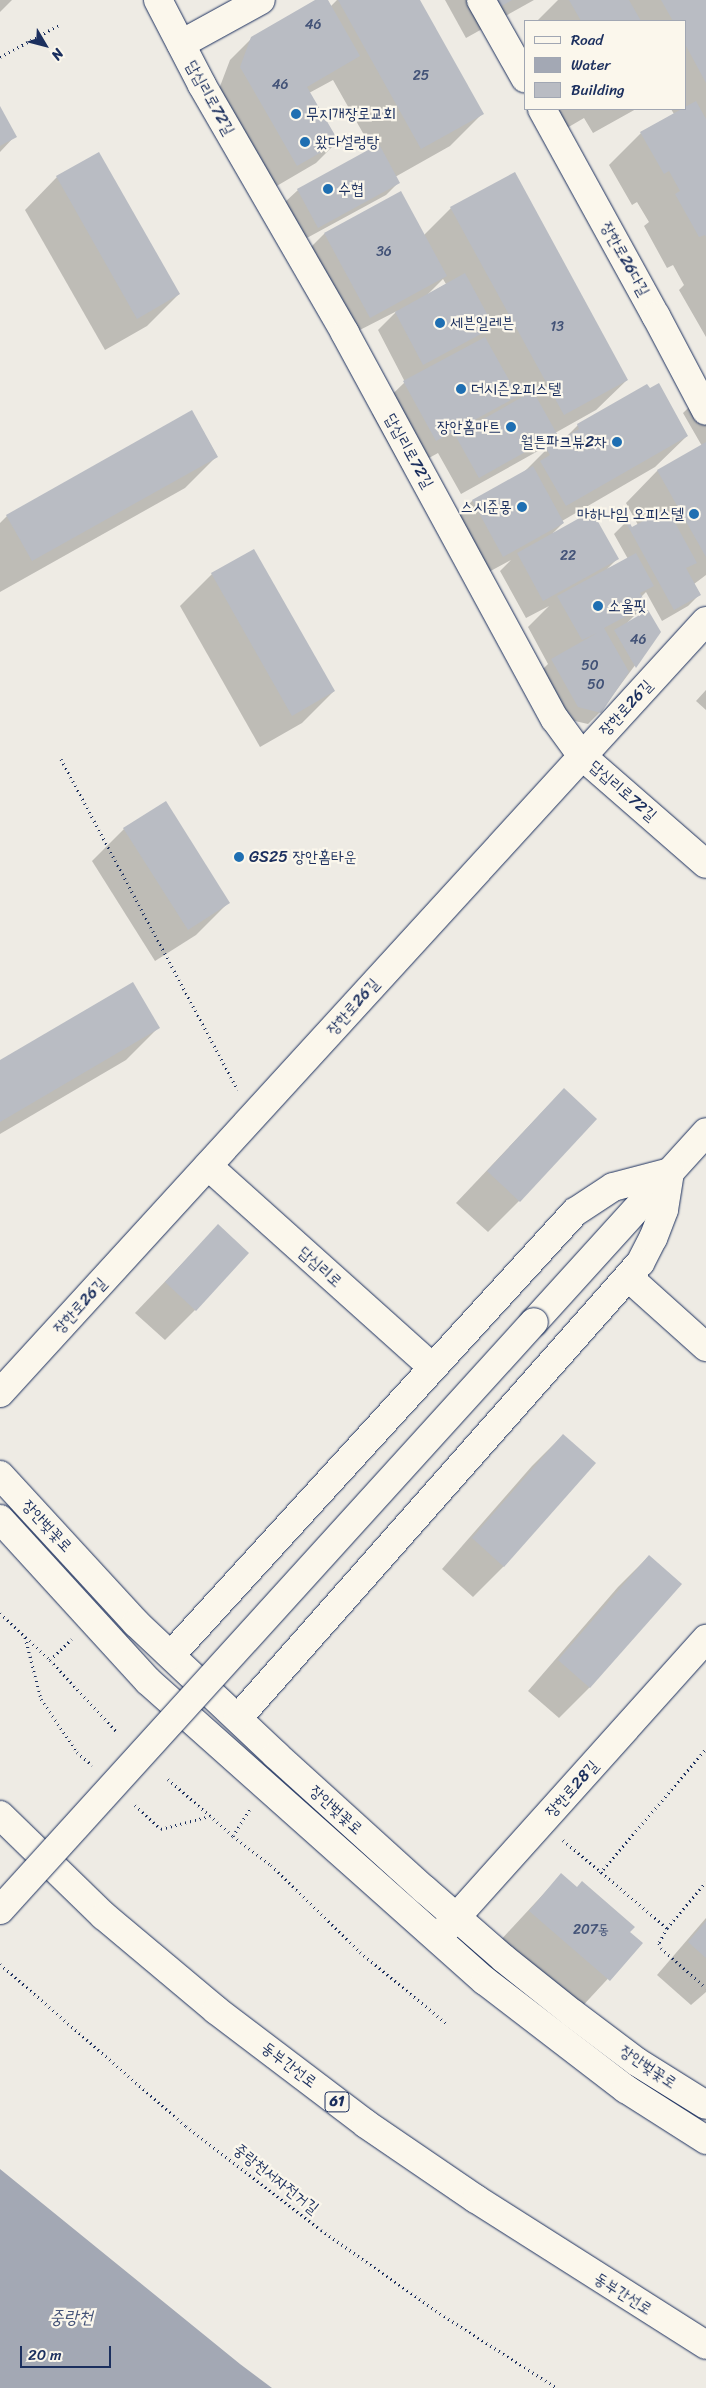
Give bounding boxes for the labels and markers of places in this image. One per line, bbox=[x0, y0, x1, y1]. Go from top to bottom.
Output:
place label: 무지개장로교회 bbox=[306, 104, 396, 124]
marker: 무지개장로교회 bbox=[290, 108, 302, 120]
place label: 왔다설렁탕 bbox=[315, 132, 379, 152]
marker: 왔다설렁탕 bbox=[299, 136, 311, 148]
place label: 수협 bbox=[338, 179, 364, 199]
marker: 수협 bbox=[322, 183, 334, 195]
place label: 세븐일레븐 bbox=[450, 313, 514, 333]
marker: 세븐일레븐 bbox=[434, 317, 446, 329]
place label: 더시즌오피스텔 bbox=[471, 379, 561, 399]
marker: 더시즌오피스텔 bbox=[455, 383, 467, 395]
place label: 장안홈마트 bbox=[437, 417, 501, 437]
marker: 장안홈마트 bbox=[505, 421, 517, 433]
place label: 월튼파크뷰2차 bbox=[521, 432, 607, 452]
marker: 월튼파크뷰2차 bbox=[611, 436, 623, 448]
place label: 스시준몽 bbox=[461, 497, 512, 517]
marker: 스시준몽 bbox=[516, 501, 528, 513]
place label: 마하나임 오피스텔 bbox=[577, 504, 684, 524]
marker: 마하나임 오피스텔 bbox=[688, 508, 700, 520]
place label: 소울핏 bbox=[608, 596, 647, 616]
marker: 소울핏 bbox=[592, 600, 604, 612]
place label: GS25 장안홈타운 bbox=[249, 847, 357, 867]
marker: GS25 장안홈타운 bbox=[233, 851, 245, 863]

